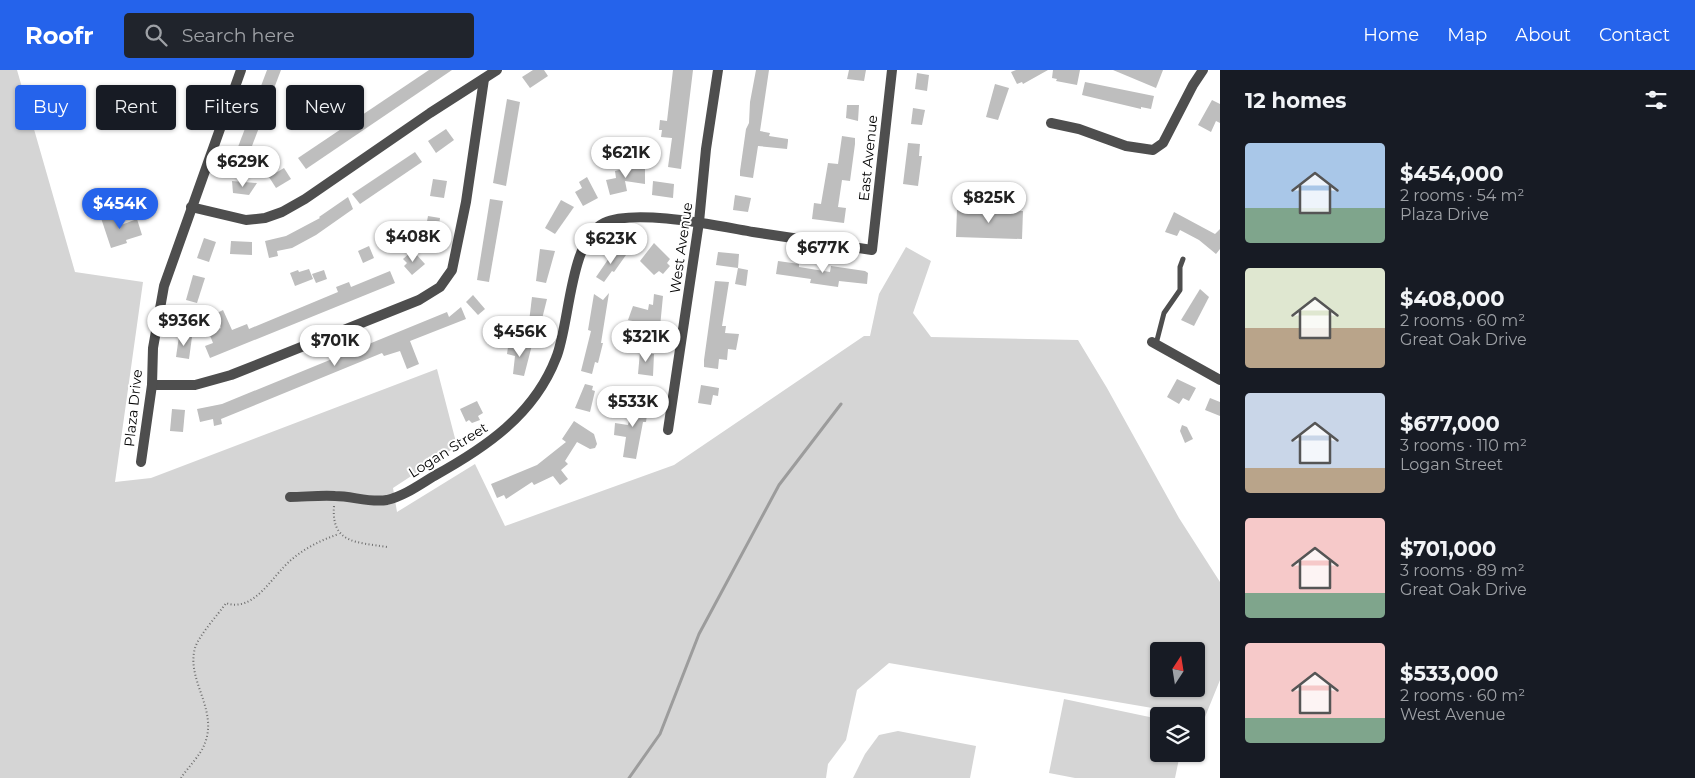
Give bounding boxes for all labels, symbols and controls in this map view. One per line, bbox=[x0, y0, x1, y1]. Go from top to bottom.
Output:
search box bbox=[124, 13, 474, 58]
text: Roofr bbox=[25, 21, 94, 50]
icon: search bbox=[142, 21, 170, 49]
text: Search here bbox=[182, 24, 295, 47]
text: Home bbox=[1363, 24, 1419, 46]
text: Map bbox=[1447, 24, 1487, 46]
text: About bbox=[1515, 24, 1571, 46]
text: Contact bbox=[1599, 24, 1670, 46]
chip: Buy bbox=[15, 85, 86, 130]
chip: Rent bbox=[96, 85, 176, 130]
chip: Filters bbox=[186, 85, 276, 130]
chip: New bbox=[286, 85, 364, 130]
icon: filters bbox=[1642, 86, 1670, 114]
text: 12 homes bbox=[1245, 88, 1346, 113]
street label: East Avenue bbox=[855, 114, 881, 202]
pin: $621K bbox=[591, 136, 661, 179]
text: $621K bbox=[602, 143, 650, 162]
pin: $629K bbox=[208, 146, 278, 188]
text: $629K bbox=[217, 152, 269, 171]
text: $454,000 bbox=[1400, 161, 1503, 186]
icon: home bbox=[1285, 163, 1345, 223]
pin: $825K bbox=[954, 182, 1024, 224]
text: 2 rooms · 54 m² bbox=[1400, 186, 1524, 205]
pin: $454K bbox=[85, 188, 155, 230]
text: $825K bbox=[963, 188, 1015, 207]
text: $454K bbox=[93, 194, 147, 213]
street label: West Avenue bbox=[666, 201, 696, 295]
text: Plaza Drive bbox=[1400, 205, 1489, 224]
pin: $408K bbox=[378, 220, 448, 263]
pin: $623K bbox=[576, 222, 646, 265]
text: $408K bbox=[386, 227, 440, 246]
text: $623K bbox=[585, 229, 637, 248]
pin: $677K bbox=[788, 232, 858, 274]
text: $677K bbox=[797, 238, 849, 257]
text: $408,000 bbox=[1400, 286, 1504, 311]
icon: home bbox=[1285, 288, 1345, 348]
pin: $936K bbox=[149, 304, 219, 347]
text: $936K bbox=[158, 311, 210, 330]
text: 2 rooms · 60 m² bbox=[1400, 311, 1525, 330]
pin: $456K bbox=[485, 316, 555, 358]
pin: $321K bbox=[611, 320, 681, 363]
text: $456K bbox=[494, 322, 546, 341]
pin: $701K bbox=[300, 324, 370, 367]
text: $321K bbox=[622, 327, 670, 346]
text: Great Oak Drive bbox=[1400, 330, 1527, 349]
text: $701K bbox=[311, 331, 359, 350]
street label: Plaza Drive bbox=[120, 368, 146, 448]
pin: $533K bbox=[598, 386, 668, 428]
text: $533K bbox=[608, 392, 658, 411]
text: $677,000 bbox=[1400, 411, 1500, 436]
icon: home bbox=[1285, 413, 1345, 473]
street label: Logan Street bbox=[405, 418, 491, 482]
text: 3 rooms · 110 m² bbox=[1400, 436, 1527, 455]
text: Logan Street bbox=[1400, 455, 1503, 474]
text: $701,000 bbox=[1400, 536, 1496, 561]
icon: home bbox=[1285, 538, 1345, 598]
text: 3 rooms · 89 m² bbox=[1400, 561, 1525, 580]
text: Great Oak Drive bbox=[1400, 580, 1527, 599]
north arrow bbox=[1150, 642, 1205, 698]
map controls bbox=[1150, 642, 1205, 762]
text: $533,000 bbox=[1400, 661, 1499, 686]
icon: home bbox=[1285, 663, 1345, 723]
text: 2 rooms · 60 m² bbox=[1400, 686, 1525, 705]
text: West Avenue bbox=[1400, 705, 1505, 724]
button: layers bbox=[1150, 707, 1205, 762]

